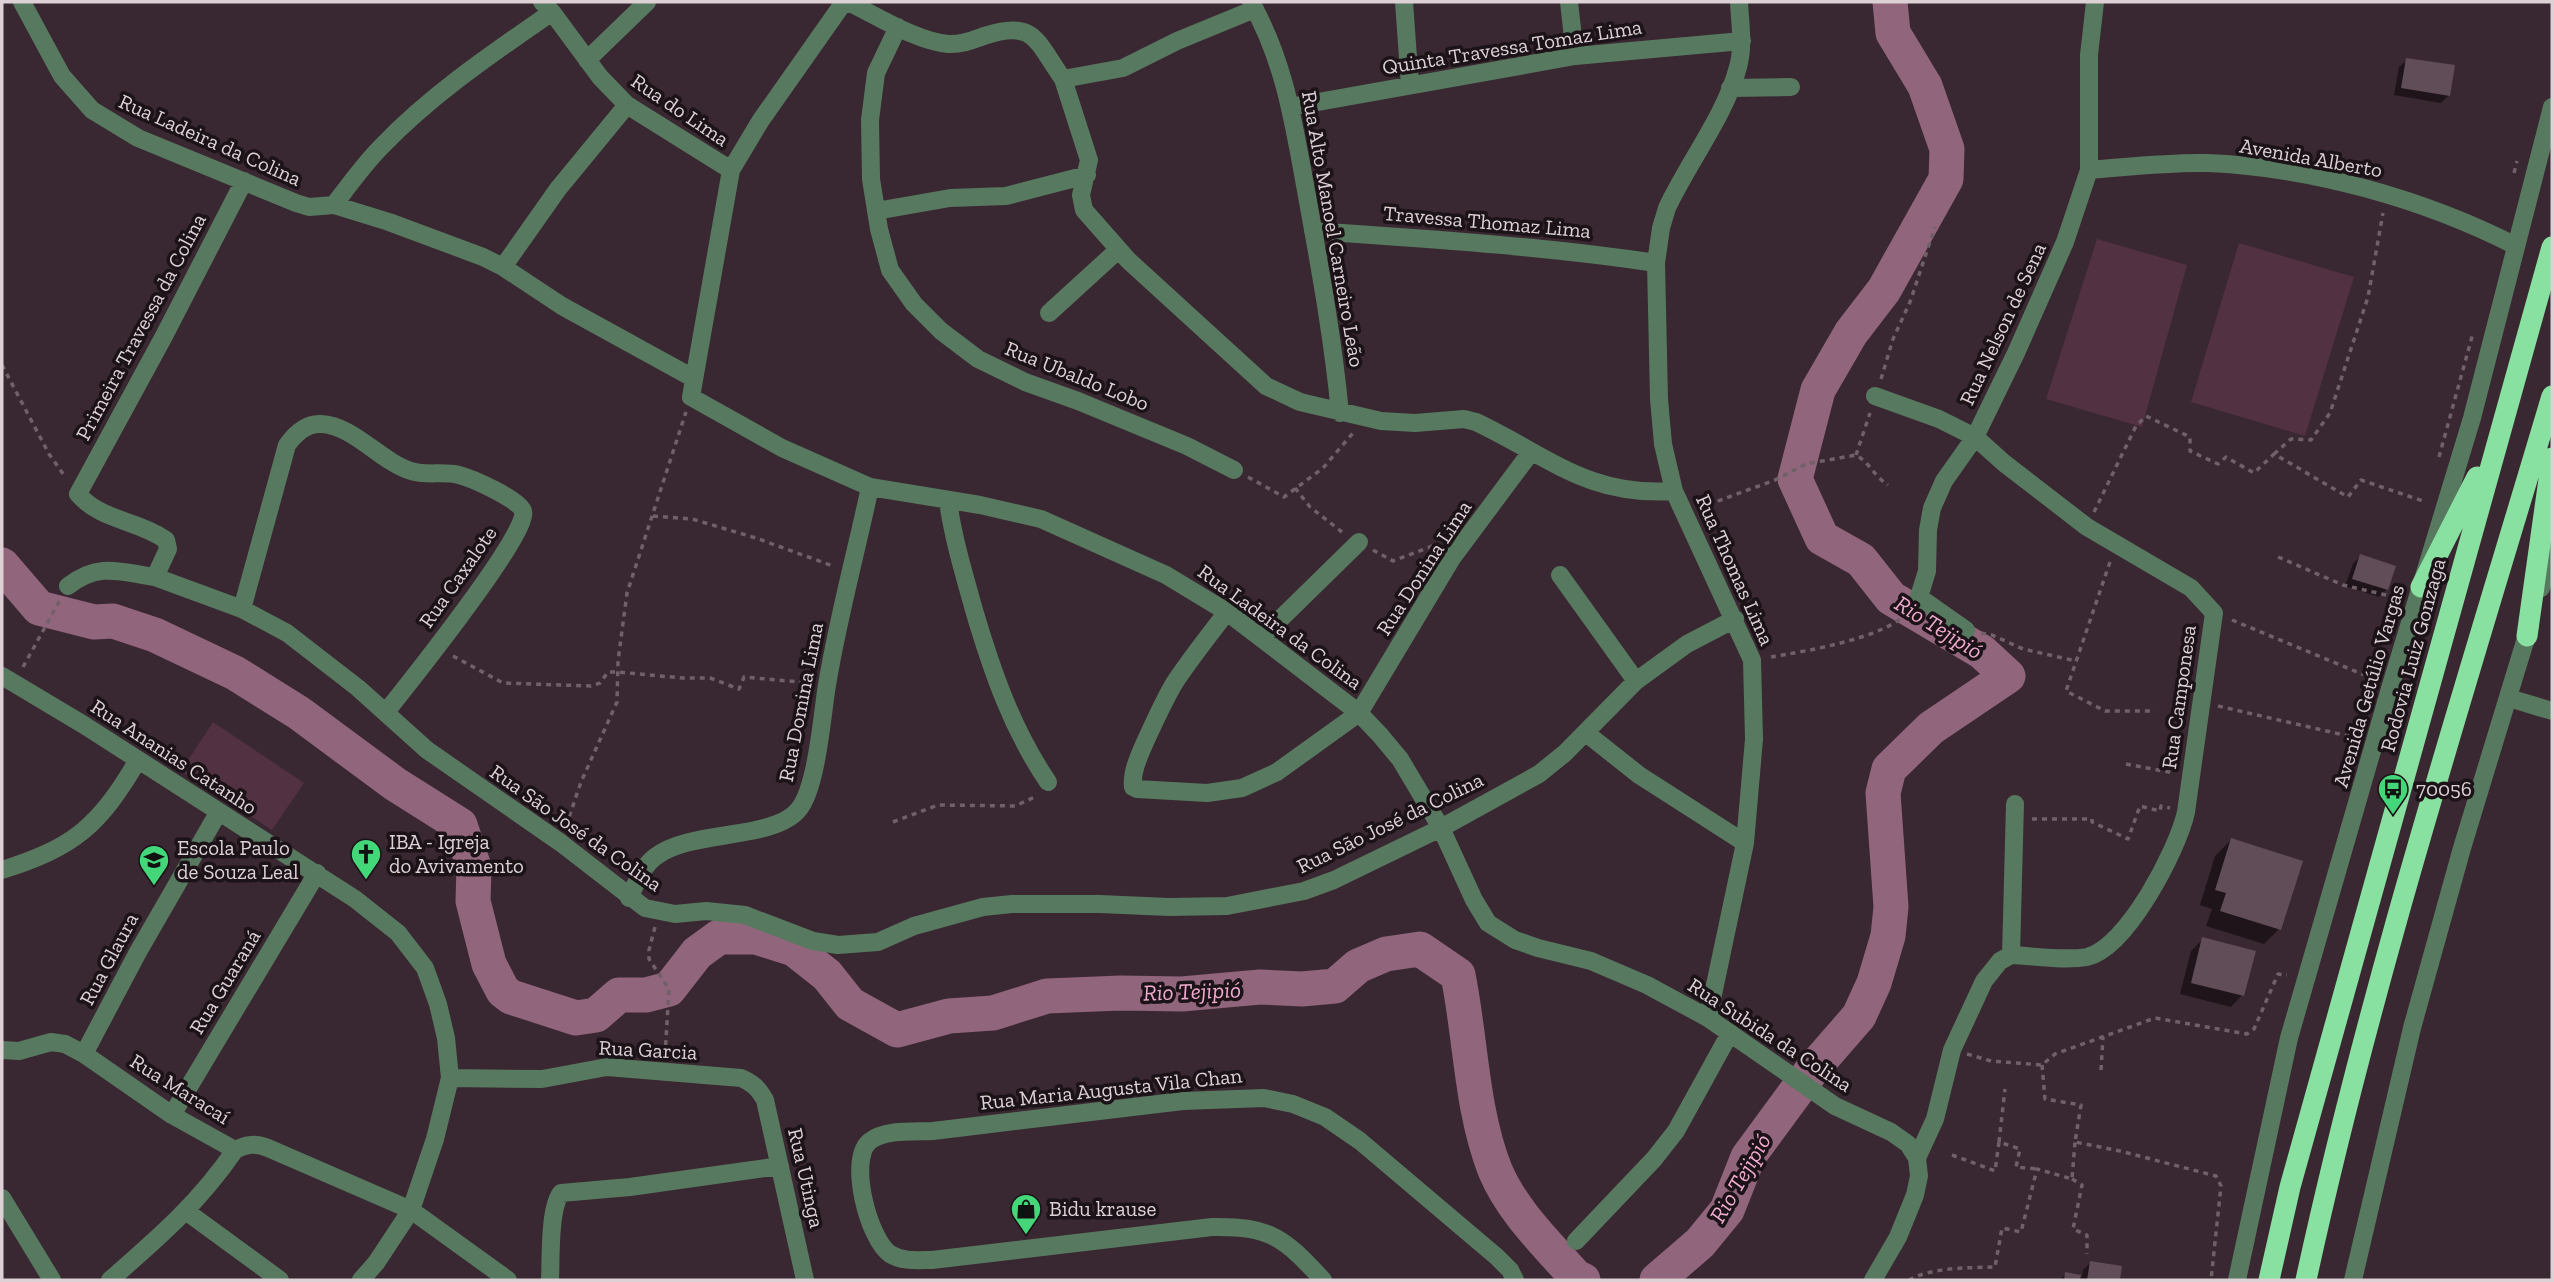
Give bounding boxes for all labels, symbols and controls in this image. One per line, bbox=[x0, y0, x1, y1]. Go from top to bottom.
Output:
street label: Quinta Travessa Tomaz Lima bbox=[1380, 14, 1644, 79]
street label: Rua do Lima bbox=[627, 68, 734, 151]
street label: Rua Ladeira da Colina bbox=[115, 88, 305, 191]
street label: Rua Alto Manoel Carneiro Leão bbox=[1297, 89, 1370, 369]
street label: Avenida Alberto bbox=[2238, 133, 2384, 182]
street label: Travessa Thomaz Lima bbox=[1382, 200, 1592, 243]
street label: Primeira Travessa da Colina bbox=[70, 209, 211, 444]
street label: Rua Nelson de Sena bbox=[1954, 239, 2051, 409]
street label: Rua Ubaldo Lobo bbox=[1002, 335, 1153, 416]
street label: Rua Thomas Lima bbox=[1691, 490, 1780, 649]
street label: Rua Donina Lima bbox=[1371, 496, 1476, 640]
street label: Rua Caxalote bbox=[413, 521, 502, 632]
street label: Rodovia Luiz Gonzaga bbox=[2375, 555, 2450, 754]
street label: Rua Ladeira da Colina bbox=[1193, 559, 1367, 695]
street label: Avenida Getúlio Vargas bbox=[2328, 582, 2409, 790]
water label: Rio Tejipió bbox=[1890, 589, 1988, 665]
street label: Rua Domina Lima bbox=[773, 620, 828, 784]
street label: Rua Camponesa bbox=[2156, 623, 2201, 770]
street label: Rua Ananias Catanho bbox=[87, 694, 262, 820]
street label: Rua São José da Colina bbox=[485, 759, 667, 896]
street label: Rua São José da Colina bbox=[1293, 767, 1487, 879]
bus stop icon: 70056 bbox=[2376, 772, 2410, 816]
place label: 70056 bbox=[2416, 776, 2472, 801]
place label: IBA - Igreja do Avivamento bbox=[389, 829, 524, 878]
place label: Escola Paulo de Souza Leal bbox=[177, 835, 299, 884]
church icon: IBA - Igreja do Avivamento bbox=[349, 837, 383, 881]
school or university icon: Escola Paulo de Souza Leal bbox=[137, 843, 171, 887]
street label: Rua Glaura bbox=[74, 908, 143, 1009]
street label: Rua Guaraná bbox=[184, 925, 265, 1038]
street label: Rua Subida da Colina bbox=[1684, 972, 1857, 1097]
water label: Rio Tejipió bbox=[1142, 975, 1242, 1007]
street label: Rua Garcia bbox=[598, 1034, 698, 1065]
street label: Rua Maracaí bbox=[126, 1048, 235, 1129]
street label: Rua Maria Augusta Vila Chan bbox=[979, 1062, 1243, 1115]
street label: Rua Utinga bbox=[783, 1125, 830, 1230]
water label: Rio Tejipió bbox=[1703, 1128, 1777, 1228]
shop icon: Bidu krause bbox=[1009, 1192, 1043, 1236]
place label: Bidu krause bbox=[1049, 1196, 1157, 1221]

